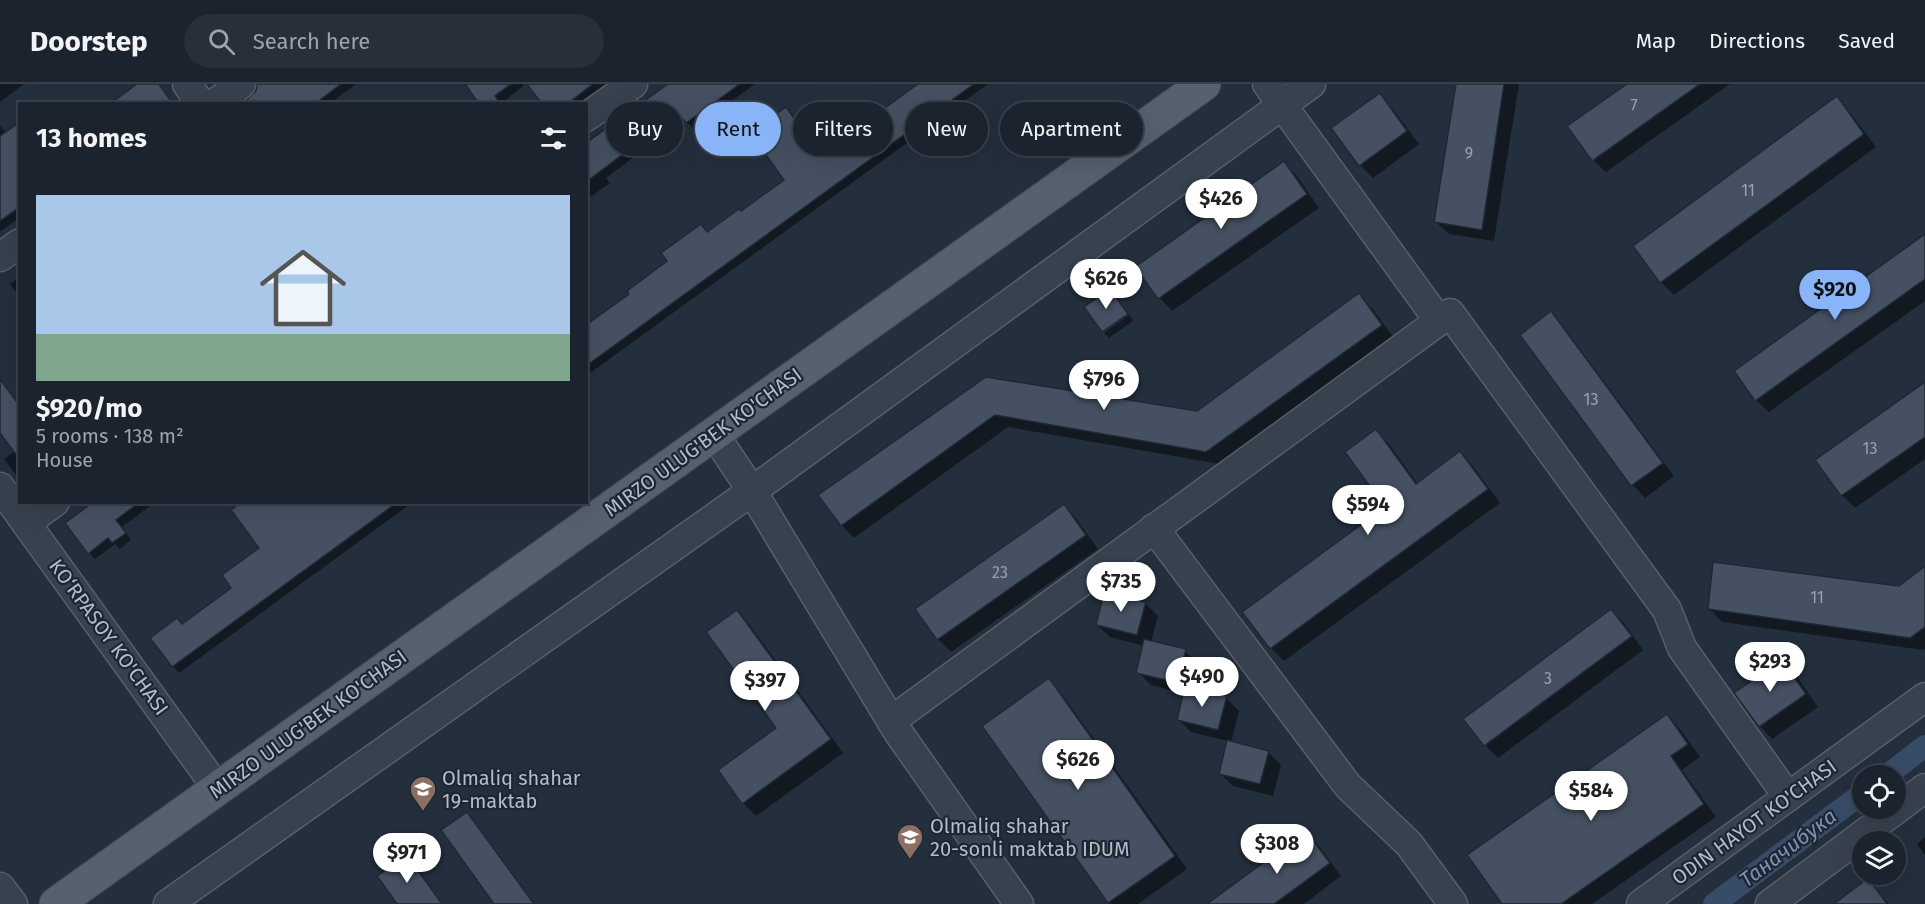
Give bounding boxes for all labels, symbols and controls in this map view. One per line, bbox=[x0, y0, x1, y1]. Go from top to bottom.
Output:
search box bbox=[184, 14, 604, 68]
text: Doorstep bbox=[30, 25, 148, 58]
icon: search bbox=[205, 25, 238, 58]
text: Search here bbox=[253, 28, 370, 55]
text: Map bbox=[1636, 28, 1676, 54]
text: Directions bbox=[1709, 28, 1805, 54]
text: Saved bbox=[1838, 28, 1895, 54]
house number: 7 bbox=[1630, 96, 1638, 115]
chip: Buy bbox=[606, 102, 683, 156]
chip: Rent bbox=[695, 102, 781, 156]
chip: Filters bbox=[793, 102, 893, 156]
chip: New bbox=[905, 102, 988, 156]
chip: Apartment bbox=[1000, 102, 1143, 156]
icon: filters bbox=[537, 122, 570, 155]
text: 13 homes bbox=[36, 123, 147, 154]
house number: 9 bbox=[1465, 144, 1473, 163]
pin: $426 bbox=[1185, 179, 1257, 230]
house number: 11 bbox=[1741, 181, 1755, 200]
text: $426 bbox=[1199, 186, 1243, 210]
icon: home bbox=[249, 234, 357, 342]
pin: $626 bbox=[1070, 259, 1142, 310]
text: $626 bbox=[1084, 266, 1128, 290]
pin: $920 bbox=[1799, 270, 1871, 321]
text: $920 bbox=[1813, 277, 1857, 301]
pin: $796 bbox=[1068, 360, 1140, 411]
street label: MIRZO ULUG'BEK KO'CHASI bbox=[600, 362, 806, 522]
text: $796 bbox=[1083, 367, 1125, 391]
house number: 13 bbox=[1584, 390, 1598, 409]
text: $920/mo bbox=[36, 393, 142, 424]
text: 5 rooms · 138 m² bbox=[36, 424, 184, 448]
house number: 13 bbox=[1863, 439, 1877, 458]
text: House bbox=[36, 448, 93, 472]
pin: $594 bbox=[1332, 485, 1404, 536]
text: $594 bbox=[1346, 492, 1390, 516]
street label: KO‘RPASOY KO'CHASI bbox=[44, 554, 174, 720]
pin: $735 bbox=[1085, 562, 1157, 613]
house number: 23 bbox=[992, 563, 1008, 582]
text: $735 bbox=[1101, 569, 1141, 593]
house number: 11 bbox=[1810, 588, 1824, 607]
pin: $293 bbox=[1734, 642, 1806, 693]
street label: MIRZO ULUG'BEK KO'CHASI bbox=[205, 644, 411, 804]
text: $293 bbox=[1749, 649, 1791, 673]
pin: $490 bbox=[1166, 657, 1238, 708]
pin: $397 bbox=[729, 661, 801, 712]
text: $490 bbox=[1180, 664, 1224, 688]
text: $397 bbox=[744, 668, 786, 692]
house number: 3 bbox=[1544, 669, 1552, 688]
pin: $626 bbox=[1042, 740, 1114, 791]
text: $626 bbox=[1056, 747, 1100, 771]
street label: ODIN HAYOT KO'CHASI bbox=[1667, 754, 1841, 890]
map controls bbox=[1852, 765, 1906, 885]
button: locate bbox=[1852, 765, 1906, 819]
place label: Olmaliq shahar 19-maktab bbox=[442, 766, 581, 813]
pin: $584 bbox=[1555, 771, 1627, 822]
school or university icon: Olmaliq shahar 19-maktab bbox=[408, 774, 438, 812]
text: $584 bbox=[1569, 778, 1613, 802]
water label: Таначибука bbox=[1734, 803, 1842, 893]
place label: Olmaliq shahar 20-sonli maktab IDUM bbox=[930, 814, 1130, 861]
school or university icon: Olmaliq shahar 20-sonli maktab IDUM bbox=[895, 822, 925, 860]
pin: $308 bbox=[1241, 824, 1313, 875]
text: $308 bbox=[1255, 831, 1299, 855]
button: layers bbox=[1852, 831, 1906, 885]
pin: $971 bbox=[371, 833, 443, 884]
text: $971 bbox=[387, 840, 427, 864]

